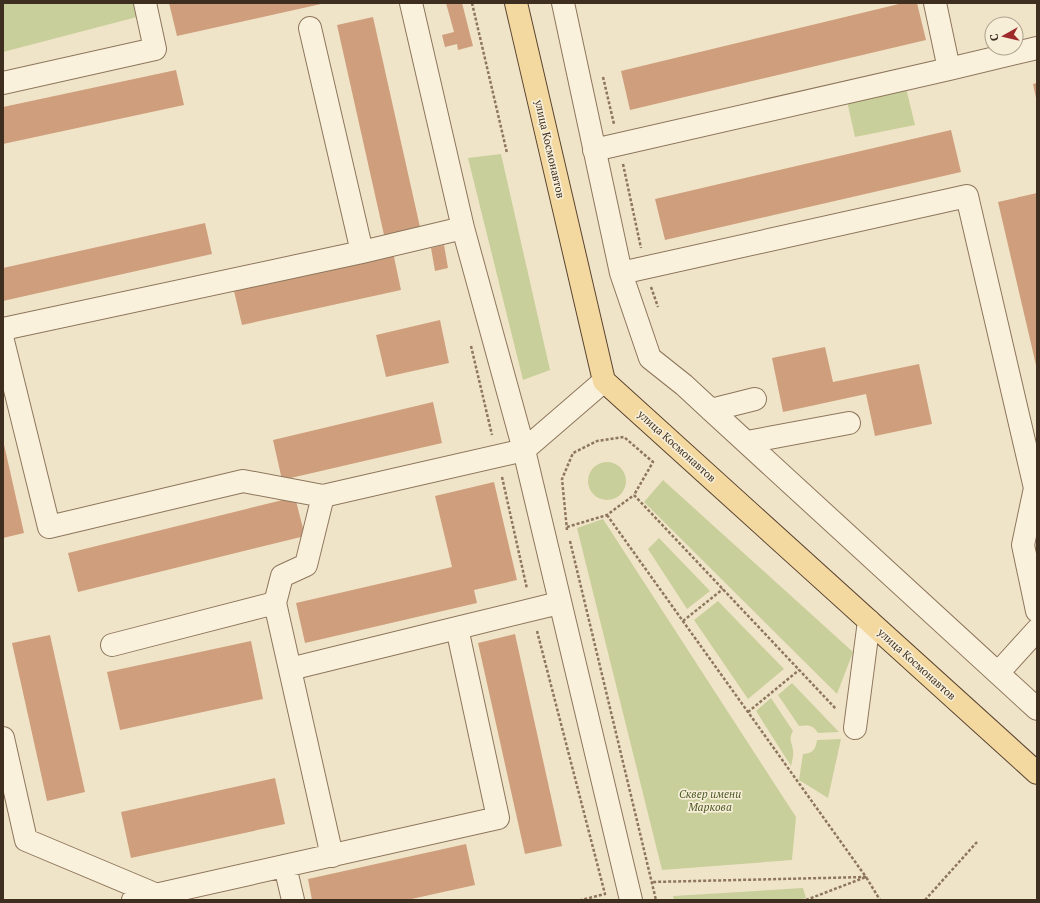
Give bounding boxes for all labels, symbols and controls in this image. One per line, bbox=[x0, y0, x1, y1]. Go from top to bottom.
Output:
north arrow bbox=[984, 16, 1024, 56]
text: С bbox=[987, 33, 1002, 42]
street label: улица Космонавтов bbox=[532, 97, 568, 200]
street label: улица Космонавтов bbox=[634, 407, 719, 485]
street label: улица Космонавтов bbox=[874, 625, 959, 703]
park label: Сквер имени Маркова bbox=[679, 787, 741, 814]

